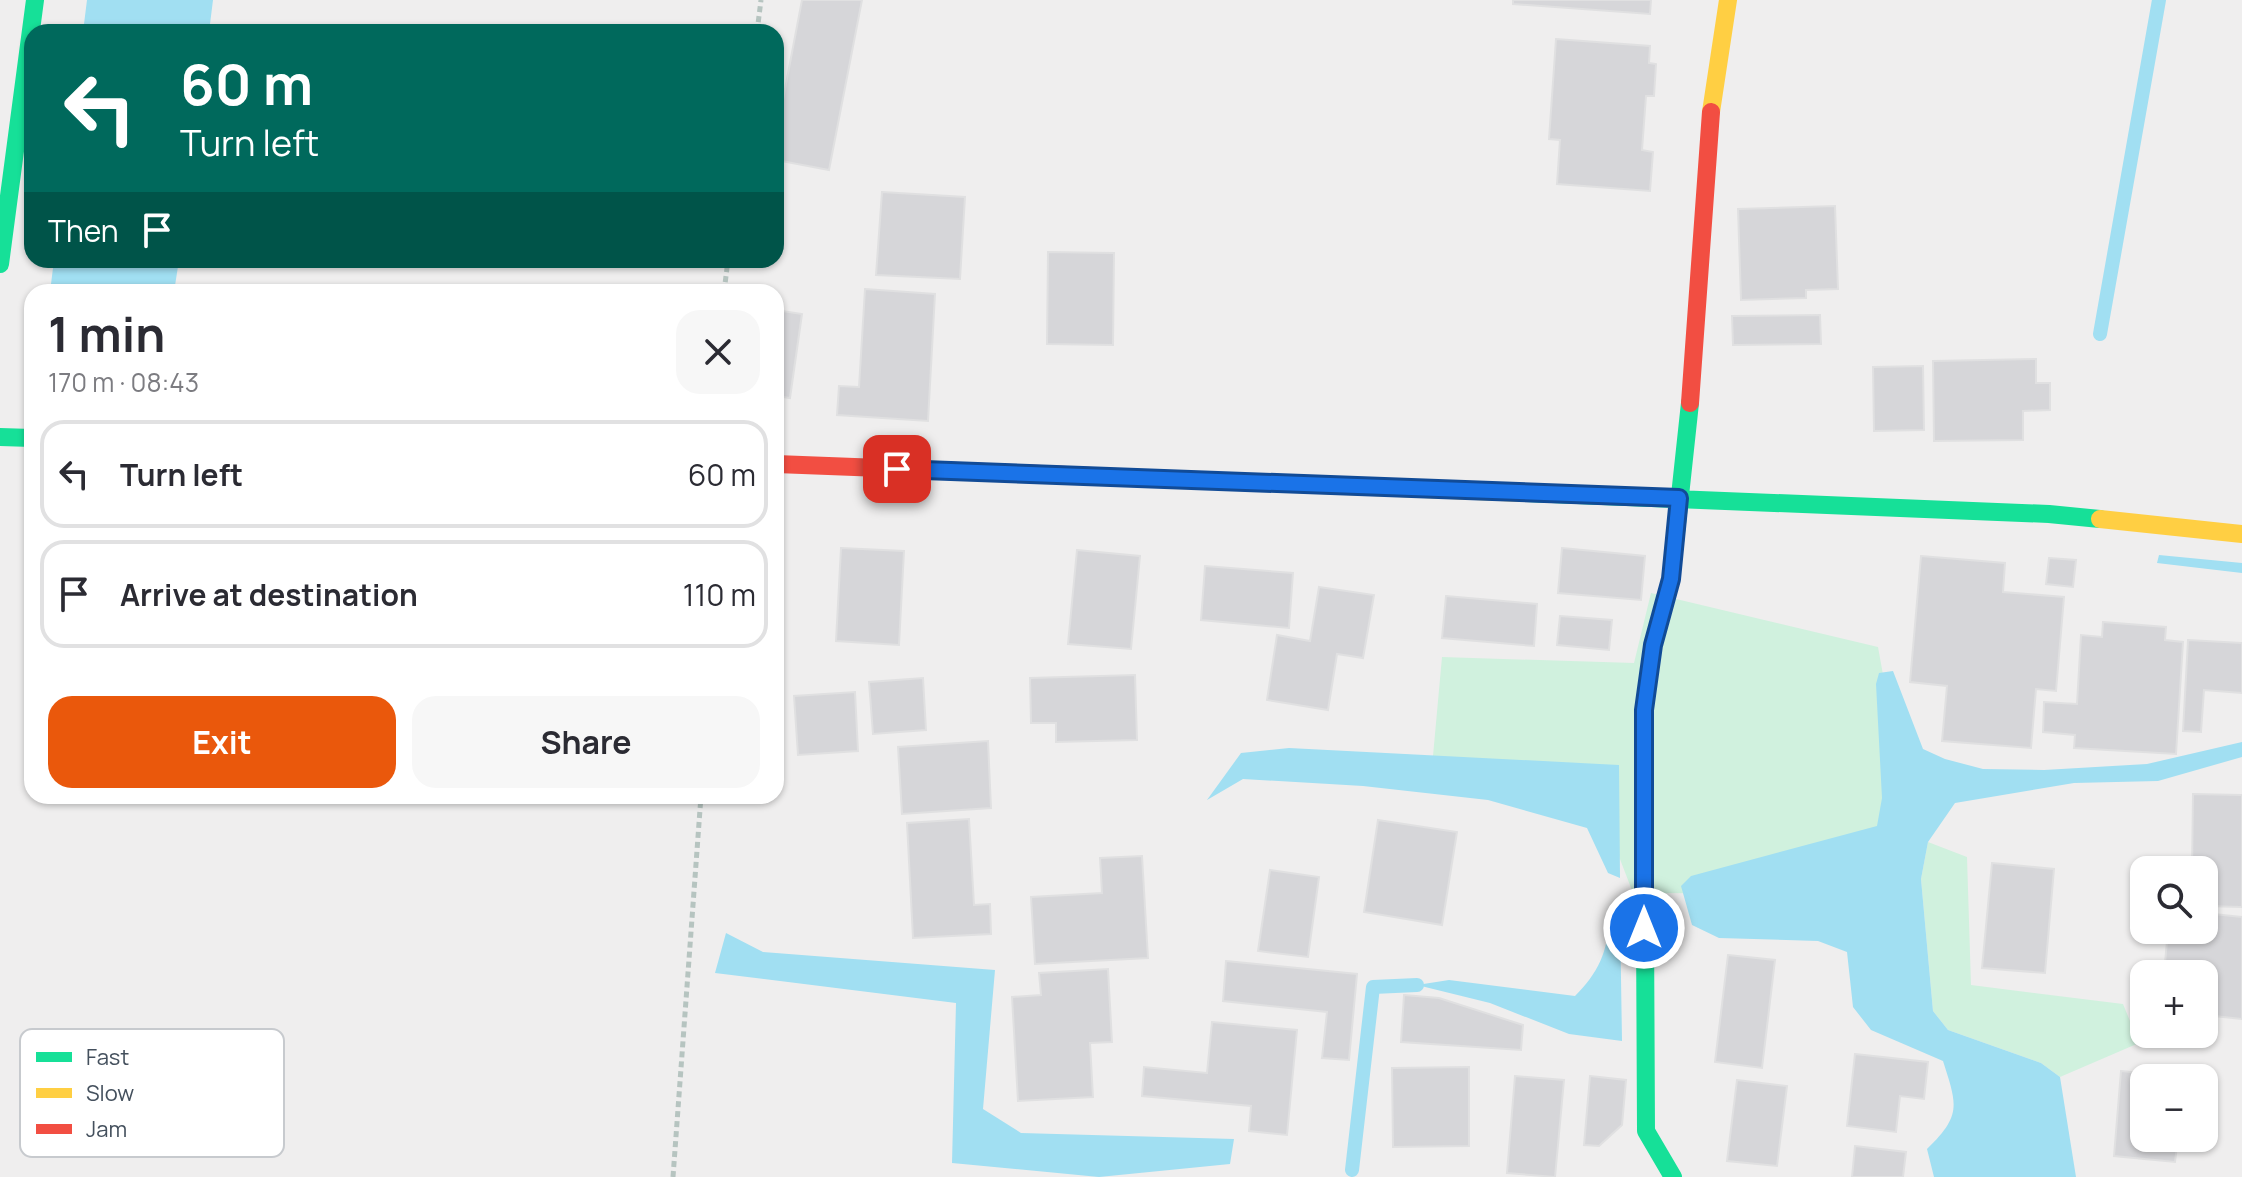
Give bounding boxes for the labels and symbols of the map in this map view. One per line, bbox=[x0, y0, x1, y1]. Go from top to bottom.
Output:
pin bbox=[863, 435, 931, 503]
position arrow bbox=[1602, 886, 1686, 970]
legend bbox=[20, 1029, 284, 1157]
text: Fast bbox=[86, 1042, 129, 1072]
text: Slow bbox=[86, 1078, 134, 1108]
text: Jam bbox=[86, 1114, 127, 1144]

